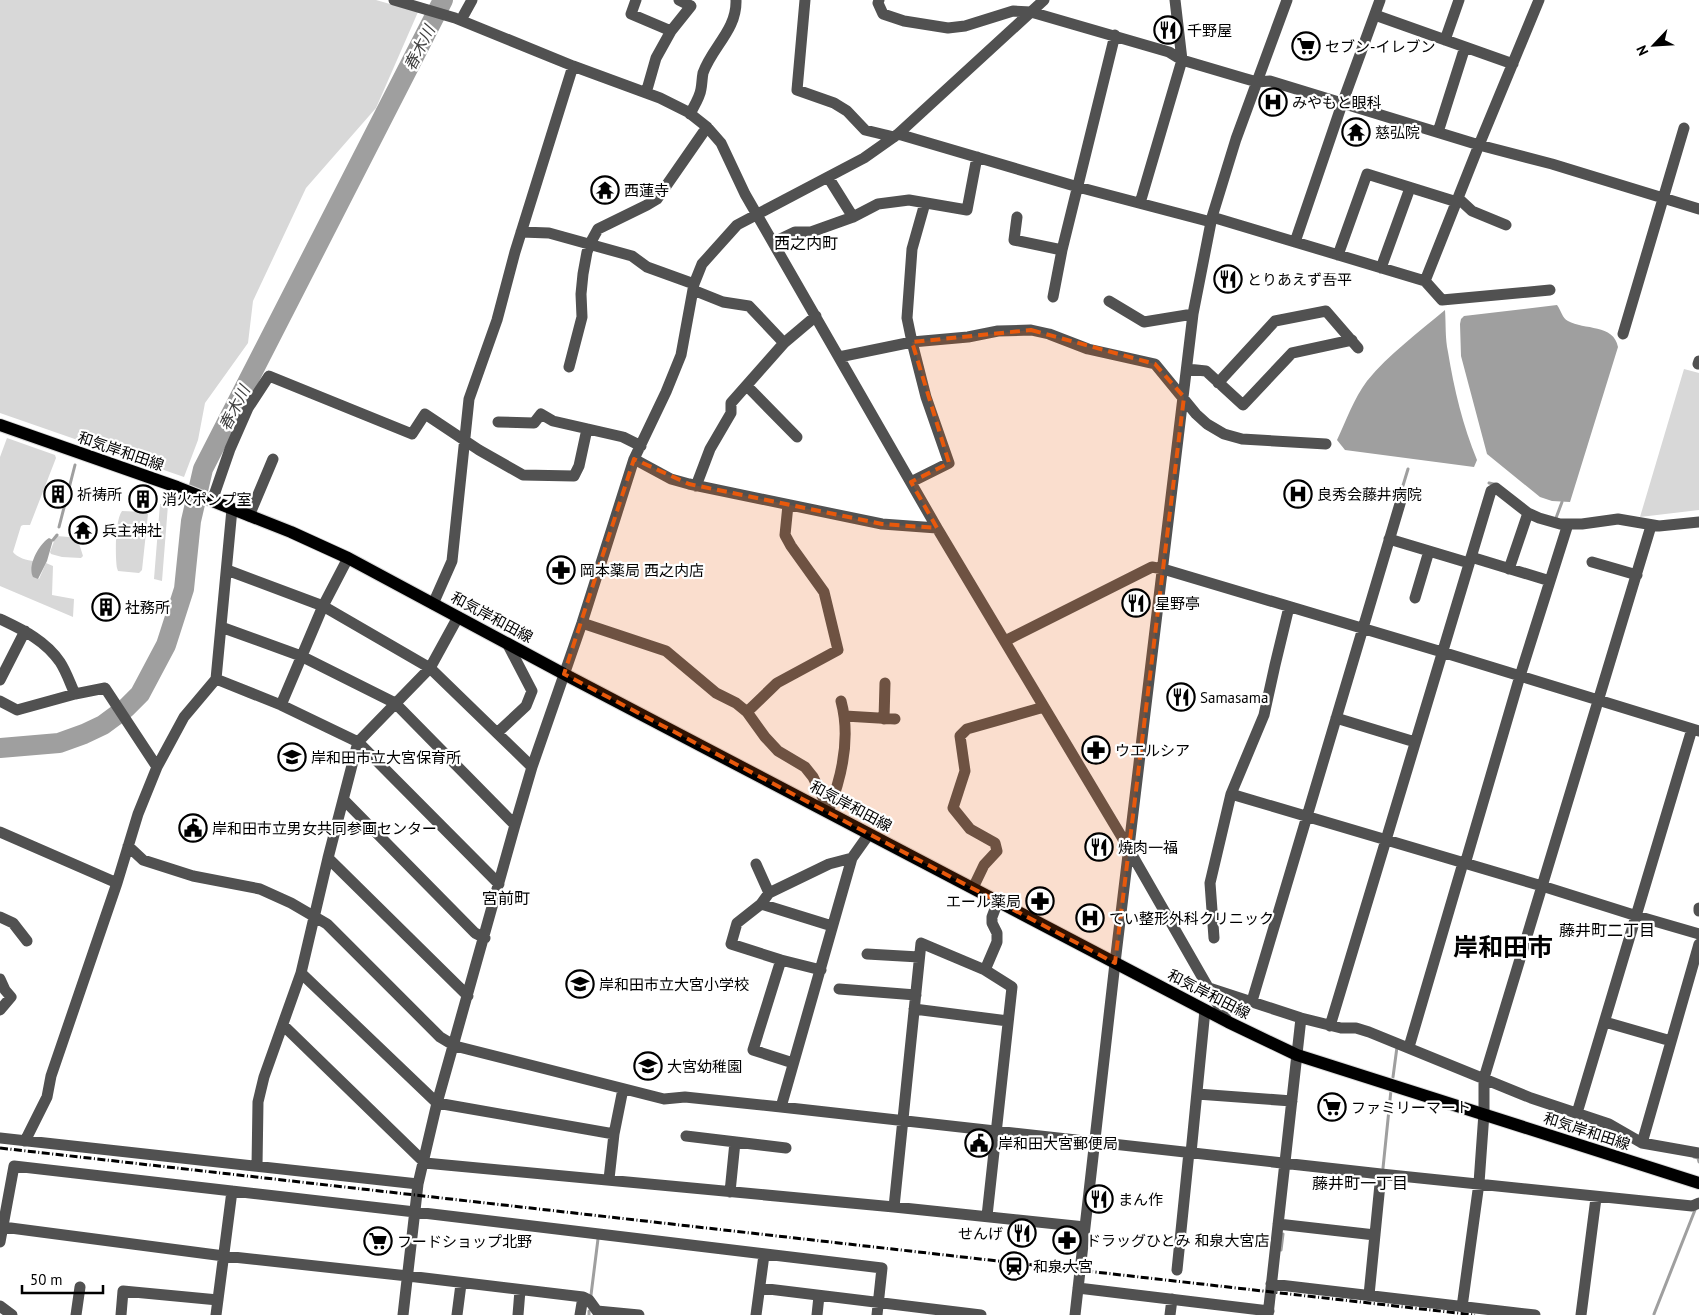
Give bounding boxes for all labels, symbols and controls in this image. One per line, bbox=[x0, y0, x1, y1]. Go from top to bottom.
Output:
restaurant icon: 千野屋 bbox=[1153, 15, 1183, 45]
water label: 春木川 bbox=[399, 20, 440, 74]
north arrow bbox=[1629, 20, 1679, 70]
place label: 千野屋 bbox=[1187, 21, 1232, 40]
supermarket icon: セブン-イレブン bbox=[1291, 31, 1321, 61]
place label: セブン-イレブン bbox=[1325, 37, 1435, 56]
text: N bbox=[1632, 43, 1652, 58]
hospital icon: みやもと眼科 bbox=[1258, 87, 1288, 117]
place label: みやもと眼科 bbox=[1292, 93, 1382, 112]
temple icon: 慈弘院 bbox=[1341, 117, 1371, 147]
place label: 慈弘院 bbox=[1375, 123, 1420, 142]
temple icon: 西蓮寺 bbox=[590, 175, 620, 205]
place label: 西蓮寺 bbox=[624, 181, 669, 200]
district label: 西之内町 bbox=[774, 233, 838, 253]
restaurant icon: とりあえず吾平 bbox=[1213, 264, 1243, 294]
place label: とりあえず吾平 bbox=[1247, 270, 1352, 289]
water label: 春木川 bbox=[214, 380, 255, 434]
street label: 和気岸和田線 bbox=[75, 427, 167, 475]
building icon: 祈祷所 bbox=[43, 479, 73, 509]
hospital icon: 良秀会藤井病院 bbox=[1283, 479, 1313, 509]
building icon: 消火ポンプ室 bbox=[128, 484, 158, 514]
place label: 祈祷所 bbox=[77, 485, 122, 504]
place label: 良秀会藤井病院 bbox=[1317, 485, 1422, 504]
place label: 消火ポンプ室 bbox=[162, 490, 252, 509]
temple icon: 兵主神社 bbox=[68, 515, 98, 545]
place label: 兵主神社 bbox=[102, 521, 162, 540]
pharmacy icon: 岡本薬局 西之内店 bbox=[546, 555, 576, 585]
place label: 岡本薬局 西之内店 bbox=[580, 561, 704, 580]
street label: 和気岸和田線 bbox=[448, 587, 536, 647]
restaurant icon: 星野亭 bbox=[1121, 588, 1151, 618]
building icon: 社務所 bbox=[91, 592, 121, 622]
place label: 星野亭 bbox=[1155, 594, 1200, 613]
place label: 社務所 bbox=[125, 598, 170, 617]
restaurant icon: Samasama bbox=[1166, 682, 1196, 712]
place label: Samasama bbox=[1200, 688, 1268, 707]
pharmacy icon: ウエルシア bbox=[1081, 735, 1111, 765]
place label: ウエルシア bbox=[1115, 741, 1190, 760]
school or university icon: 岸和田市立大宮保育所 bbox=[277, 742, 307, 772]
place label: 岸和田市立大宮保育所 bbox=[311, 748, 461, 767]
street label: 和気岸和田線 bbox=[807, 776, 895, 836]
public building icon: 岸和田市立男女共同参画センター bbox=[178, 813, 208, 843]
place label: 岸和田市立男女共同参画センター bbox=[212, 819, 437, 838]
restaurant icon: 焼肉一福 bbox=[1084, 832, 1114, 862]
place label: 焼肉一福 bbox=[1118, 838, 1178, 857]
pharmacy icon: エール薬局 bbox=[1025, 886, 1055, 916]
district label: 宮前町 bbox=[482, 888, 530, 908]
place label: エール薬局 bbox=[946, 892, 1021, 911]
hospital icon: てい整形外科クリニック bbox=[1075, 903, 1105, 933]
place label: てい整形外科クリニック bbox=[1109, 909, 1274, 928]
district label: 藤井町二丁目 bbox=[1559, 920, 1655, 940]
district label: 岸和田市 bbox=[1453, 931, 1553, 963]
street label: 和気岸和田線 bbox=[1165, 965, 1253, 1023]
school or university icon: 岸和田市立大宮小学校 bbox=[565, 969, 595, 999]
place label: 岸和田市立大宮小学校 bbox=[599, 975, 749, 994]
school or university icon: 大宮幼稚園 bbox=[633, 1051, 663, 1081]
place label: 大宮幼稚園 bbox=[667, 1057, 742, 1076]
supermarket icon: ファミリーマート bbox=[1317, 1092, 1347, 1122]
place label: ファミリーマート bbox=[1351, 1098, 1471, 1117]
street label: 和気岸和田線 bbox=[1541, 1108, 1633, 1154]
public building icon: 岸和田大宮郵便局 bbox=[964, 1128, 994, 1158]
place label: 岸和田大宮郵便局 bbox=[998, 1134, 1118, 1153]
district label: 藤井町一丁目 bbox=[1312, 1173, 1408, 1193]
restaurant icon: まん作 bbox=[1084, 1184, 1114, 1214]
place label: まん作 bbox=[1118, 1190, 1163, 1209]
restaurant icon: せんげ bbox=[1007, 1218, 1037, 1248]
place label: せんげ bbox=[958, 1224, 1003, 1243]
pharmacy icon: ドラッグひとみ 和泉大宮店 bbox=[1052, 1225, 1082, 1255]
supermarket icon: フードショップ北野 bbox=[363, 1226, 393, 1256]
place label: ドラッグひとみ 和泉大宮店 bbox=[1086, 1231, 1270, 1250]
place label: フードショップ北野 bbox=[397, 1232, 532, 1251]
station icon: 和泉大宮 bbox=[999, 1251, 1029, 1281]
place label: 和泉大宮 bbox=[1033, 1257, 1093, 1276]
scale bar bbox=[22, 1262, 104, 1294]
text: 50 m bbox=[30, 1270, 63, 1289]

